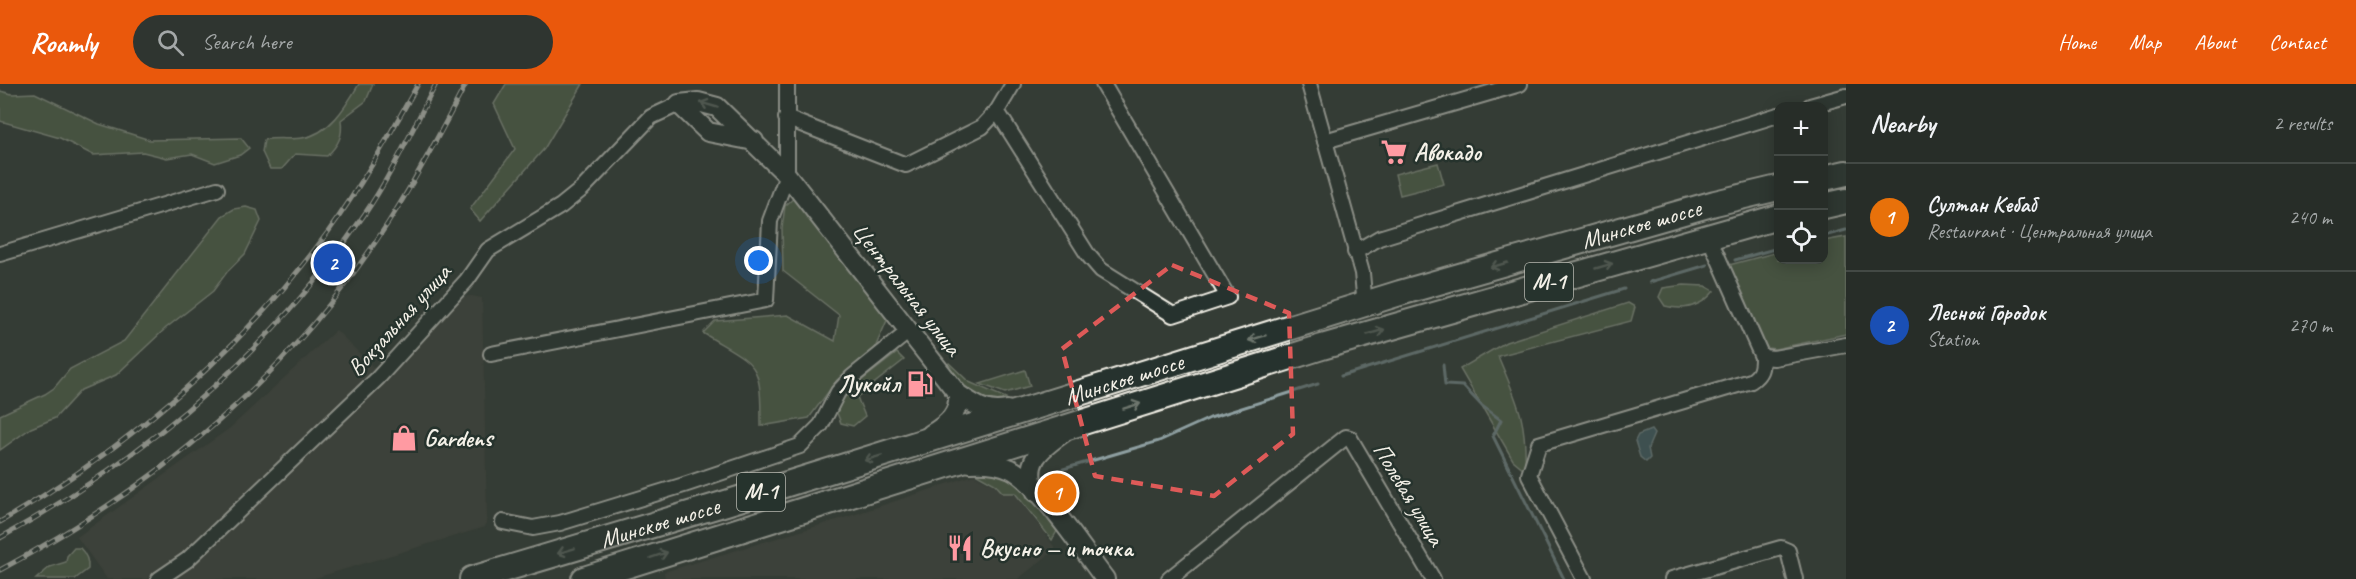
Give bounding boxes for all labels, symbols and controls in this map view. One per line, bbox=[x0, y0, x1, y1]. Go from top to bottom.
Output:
search box bbox=[133, 15, 553, 69]
text: Roamly bbox=[30, 25, 97, 60]
icon: search bbox=[154, 26, 187, 59]
text: Search here bbox=[202, 28, 292, 56]
text: Home bbox=[2058, 29, 2096, 55]
text: Map bbox=[2129, 29, 2161, 55]
text: About bbox=[2194, 29, 2236, 55]
text: Contact bbox=[2269, 29, 2326, 55]
one-way arrow bbox=[700, 99, 719, 110]
map controls bbox=[1774, 102, 1828, 264]
button: + bbox=[1774, 102, 1828, 156]
text: Nearby bbox=[1870, 107, 1935, 140]
text: 2 results bbox=[2273, 111, 2332, 136]
supermarket icon: Авокадо bbox=[1379, 137, 1409, 167]
place label: Авокадо bbox=[1414, 137, 1483, 167]
button: − bbox=[1774, 156, 1828, 210]
text: Султан Кебаб bbox=[1927, 191, 2036, 219]
street label: Минское шоссе bbox=[1578, 192, 1707, 255]
text: 1 bbox=[1885, 205, 1894, 230]
text: 240 m bbox=[2289, 205, 2332, 230]
button: locate bbox=[1774, 210, 1828, 264]
street label: Центральная улица bbox=[846, 216, 969, 363]
text: Restaurant · Центральная улица bbox=[1927, 219, 2152, 244]
pin: 2 bbox=[314, 240, 352, 285]
your location bbox=[744, 246, 773, 275]
street label: Вокзальная улица bbox=[341, 257, 458, 382]
one-way arrow bbox=[1490, 260, 1509, 271]
one-way arrow bbox=[1594, 260, 1613, 271]
road number: М-1 bbox=[1525, 263, 1573, 301]
text: Лесной Городок bbox=[1927, 299, 2046, 327]
text: 2 bbox=[1885, 313, 1894, 338]
text: 270 m bbox=[2289, 313, 2332, 338]
one-way arrow bbox=[1366, 325, 1385, 337]
text: Station bbox=[1927, 327, 1979, 352]
one-way arrow bbox=[1248, 333, 1267, 344]
street label: Минское шоссе bbox=[1061, 346, 1189, 412]
place label: Лукойл bbox=[837, 369, 902, 399]
fuel station icon: Лукойл bbox=[905, 369, 935, 399]
one-way arrow bbox=[1122, 400, 1141, 411]
shop icon: Gardens bbox=[389, 423, 419, 453]
place label: Gardens bbox=[424, 423, 495, 453]
street label: Полевая улица bbox=[1367, 437, 1452, 552]
one-way arrow bbox=[864, 453, 883, 464]
pin: 1 bbox=[1038, 470, 1076, 516]
road number: М-1 bbox=[737, 473, 785, 511]
street label: Минское шоссе bbox=[597, 490, 725, 555]
restaurant icon: Вкусно — и точка bbox=[945, 533, 975, 563]
place label: Вкусно — и точка bbox=[980, 533, 1135, 563]
one-way arrow bbox=[557, 546, 576, 557]
one-way arrow bbox=[649, 549, 668, 560]

